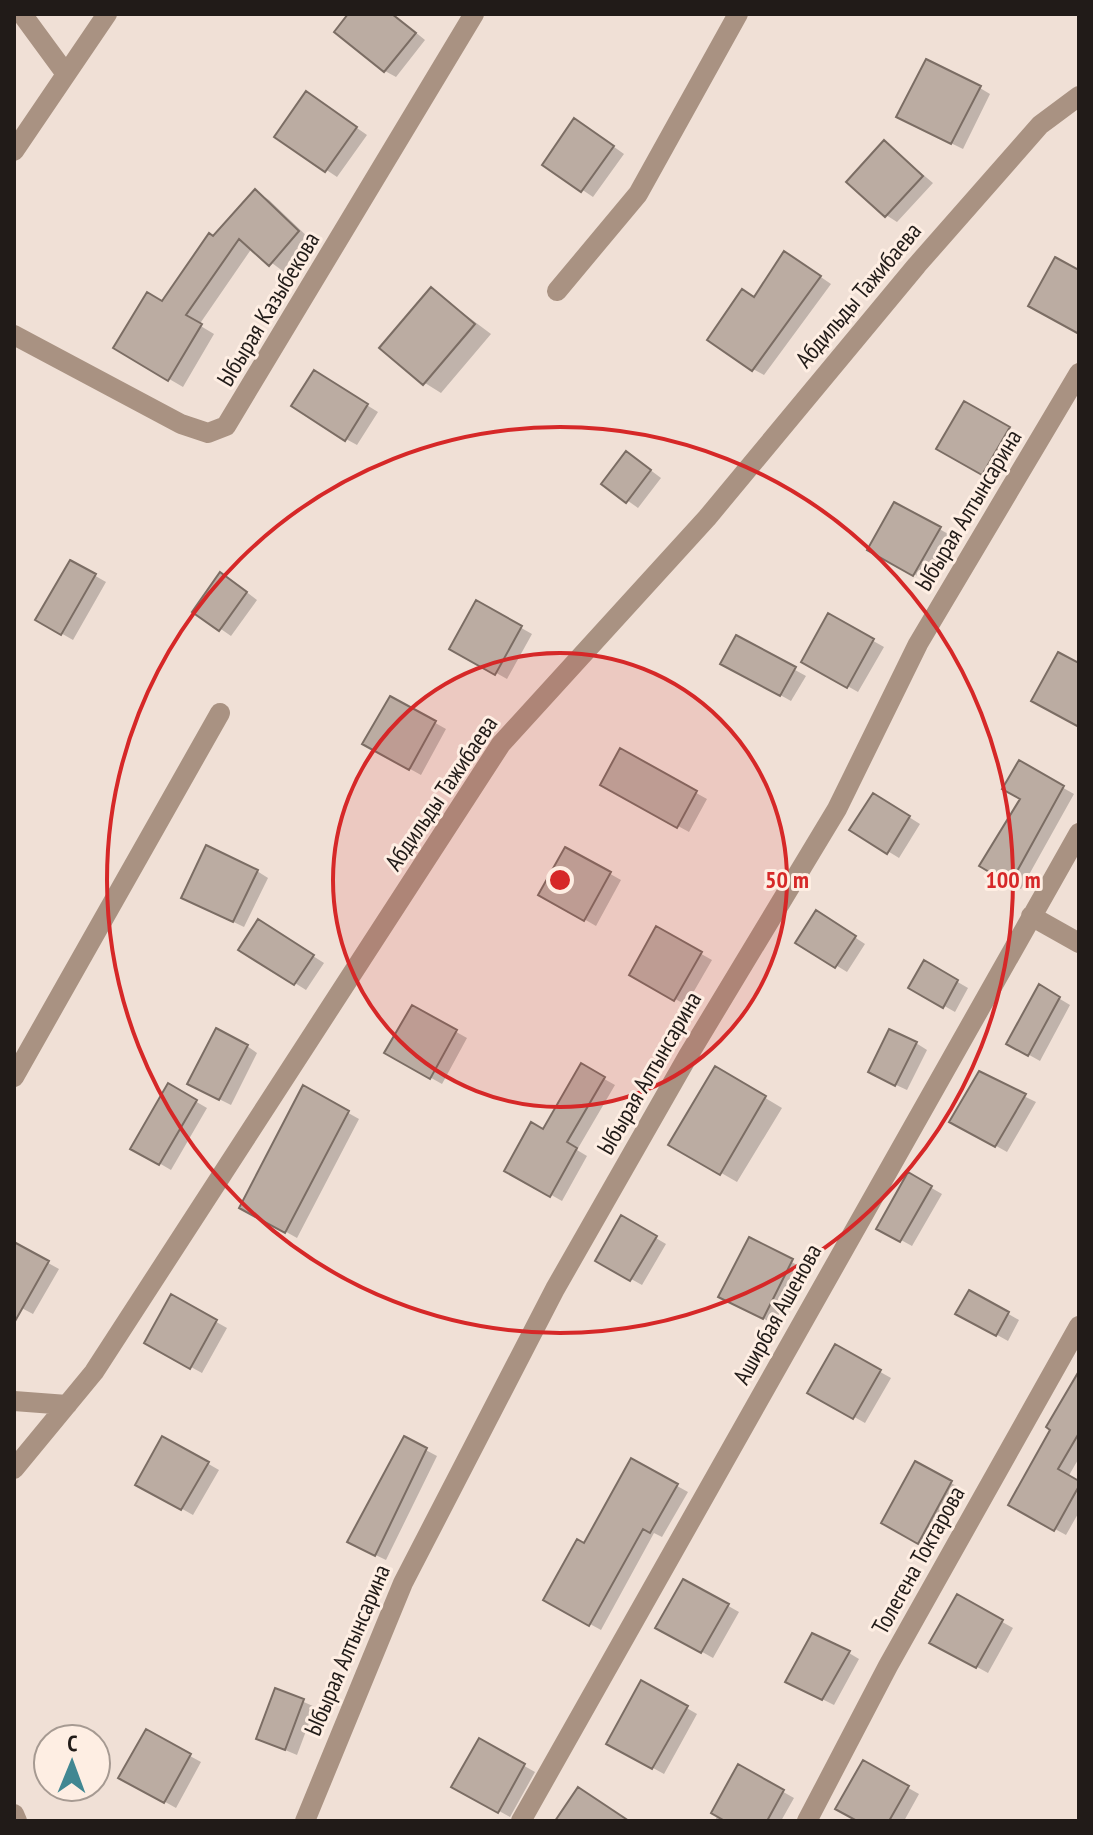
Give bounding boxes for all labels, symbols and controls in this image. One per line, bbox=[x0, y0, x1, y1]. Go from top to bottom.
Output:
street label: Абдильды Тажибаева bbox=[788, 216, 928, 374]
street label: Ыбырая Казыбекова bbox=[210, 226, 326, 392]
street label: Ыбырая Алтынсарина bbox=[908, 424, 1028, 596]
street label: Абдильды Тажибаева bbox=[378, 710, 504, 876]
text: 50 m bbox=[765, 864, 809, 895]
text: 100 m bbox=[985, 864, 1041, 895]
centre of rings bbox=[546, 866, 574, 894]
street label: Ыбырая Алтынсарина bbox=[590, 986, 708, 1160]
street label: Аширбая Ашенова bbox=[726, 1238, 828, 1390]
street label: Толегена Токтарова bbox=[864, 1480, 972, 1640]
street label: Ыбырая Алтынсарина bbox=[297, 1560, 397, 1740]
north arrow bbox=[32, 1723, 112, 1803]
text: С bbox=[67, 1729, 78, 1757]

